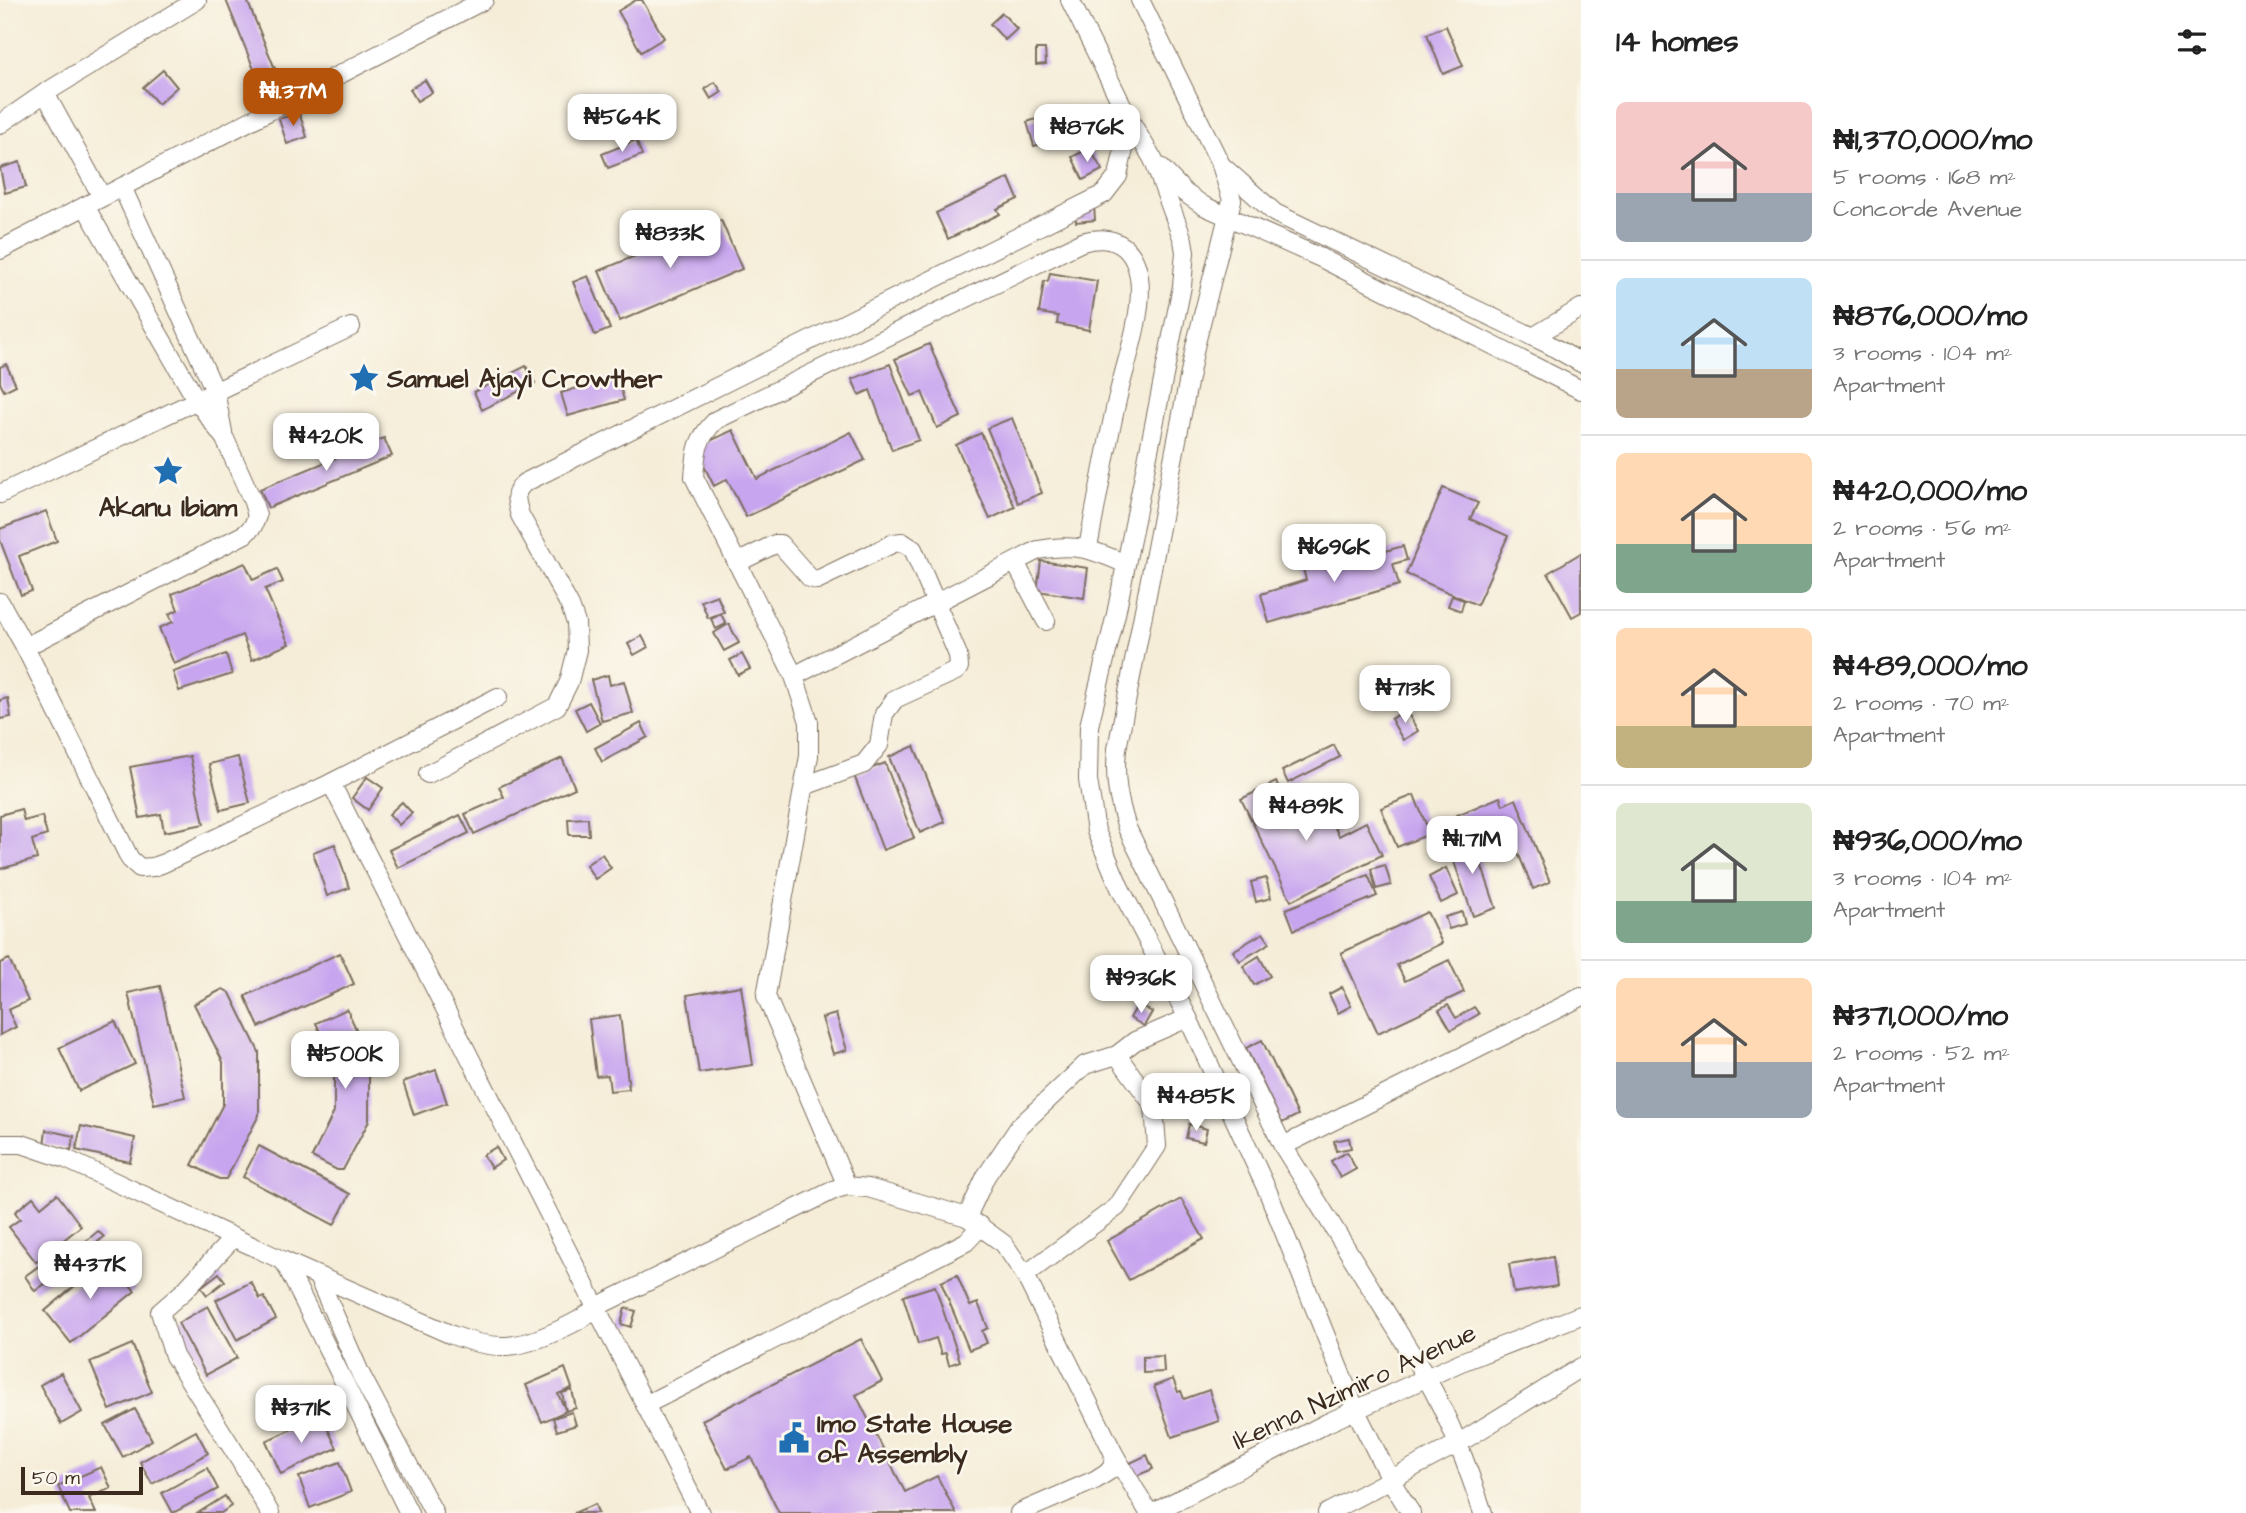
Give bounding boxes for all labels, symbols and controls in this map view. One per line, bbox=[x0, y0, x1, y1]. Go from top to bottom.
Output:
text: 14 homes bbox=[1616, 21, 1739, 63]
icon: filters bbox=[2173, 23, 2211, 61]
pin: ₦1.37M bbox=[236, 68, 350, 128]
text: ₦1.37M bbox=[259, 75, 327, 107]
pin: ₦564K bbox=[573, 94, 671, 154]
text: ₦564K bbox=[584, 101, 660, 133]
pin: ₦876K bbox=[1038, 104, 1136, 164]
text: ₦876K bbox=[1050, 111, 1124, 143]
text: ₦1,370,000/mo bbox=[1833, 119, 2032, 161]
icon: home bbox=[1672, 130, 1756, 214]
text: 5 rooms · 168 m² bbox=[1833, 161, 2016, 193]
text: Concorde Avenue bbox=[1833, 193, 2022, 225]
pin: ₦833K bbox=[621, 210, 719, 270]
text: ₦833K bbox=[636, 217, 704, 249]
text: ₦876,000/mo bbox=[1833, 295, 2027, 337]
icon: home bbox=[1672, 306, 1756, 390]
text: 3 rooms · 104 m² bbox=[1833, 337, 2012, 369]
place icon: Samuel Ajayi Crowther bbox=[347, 361, 381, 395]
place label: Samuel Ajayi Crowther bbox=[386, 361, 663, 400]
text: Apartment bbox=[1833, 369, 1945, 401]
pin: ₦420K bbox=[277, 414, 375, 473]
text: ₦420K bbox=[289, 420, 363, 452]
place icon: Akanu Ibiam bbox=[151, 454, 185, 488]
text: ₦420,000/mo bbox=[1833, 470, 2027, 512]
icon: home bbox=[1672, 481, 1756, 565]
place label: Akanu Ibiam bbox=[99, 490, 238, 526]
text: 2 rooms · 56 m² bbox=[1833, 512, 2011, 544]
pin: ₦696K bbox=[1285, 524, 1383, 584]
text: ₦696K bbox=[1298, 531, 1370, 563]
text: Apartment bbox=[1833, 544, 1945, 576]
text: ₦489,000/mo bbox=[1833, 645, 2028, 687]
icon: home bbox=[1672, 656, 1756, 740]
pin: ₦713K bbox=[1356, 666, 1454, 725]
text: ₦713K bbox=[1375, 672, 1435, 704]
text: 2 rooms · 70 m² bbox=[1833, 687, 2009, 719]
text: Apartment bbox=[1833, 719, 1945, 751]
pin: ₦489K bbox=[1257, 784, 1355, 843]
text: ₦489K bbox=[1269, 790, 1343, 822]
pin: ₦1.71M bbox=[1415, 816, 1529, 876]
text: ₦936,000/mo bbox=[1833, 820, 2022, 862]
text: ₦1.71M bbox=[1443, 823, 1501, 855]
icon: home bbox=[1672, 831, 1756, 915]
text: 3 rooms · 104 m² bbox=[1833, 862, 2012, 894]
text: Apartment bbox=[1833, 894, 1945, 926]
pin: ₦936K bbox=[1092, 956, 1190, 1015]
text: ₦936K bbox=[1106, 962, 1176, 994]
text: ₦371,000/mo bbox=[1833, 995, 2008, 1037]
icon: home bbox=[1672, 1006, 1756, 1090]
pin: ₦500K bbox=[296, 1032, 394, 1091]
text: 2 rooms · 52 m² bbox=[1833, 1037, 2010, 1069]
text: ₦500K bbox=[307, 1038, 383, 1070]
text: Apartment bbox=[1833, 1069, 1945, 1101]
pin: ₦485K bbox=[1147, 1074, 1245, 1133]
text: ₦485K bbox=[1157, 1080, 1235, 1112]
pin: ₦437K bbox=[41, 1242, 139, 1301]
text: ₦437K bbox=[54, 1248, 126, 1280]
street label: Ikenna Nzimiro Avenue bbox=[1227, 1315, 1482, 1459]
pin: ₦371K bbox=[252, 1386, 350, 1445]
text: ₦371K bbox=[271, 1392, 331, 1424]
place label: Imo State House of Assembly bbox=[817, 1406, 1012, 1475]
public building icon: Imo State House of Assembly bbox=[777, 1421, 811, 1455]
scale bar bbox=[21, 1464, 144, 1496]
text: 50 m bbox=[32, 1465, 80, 1492]

